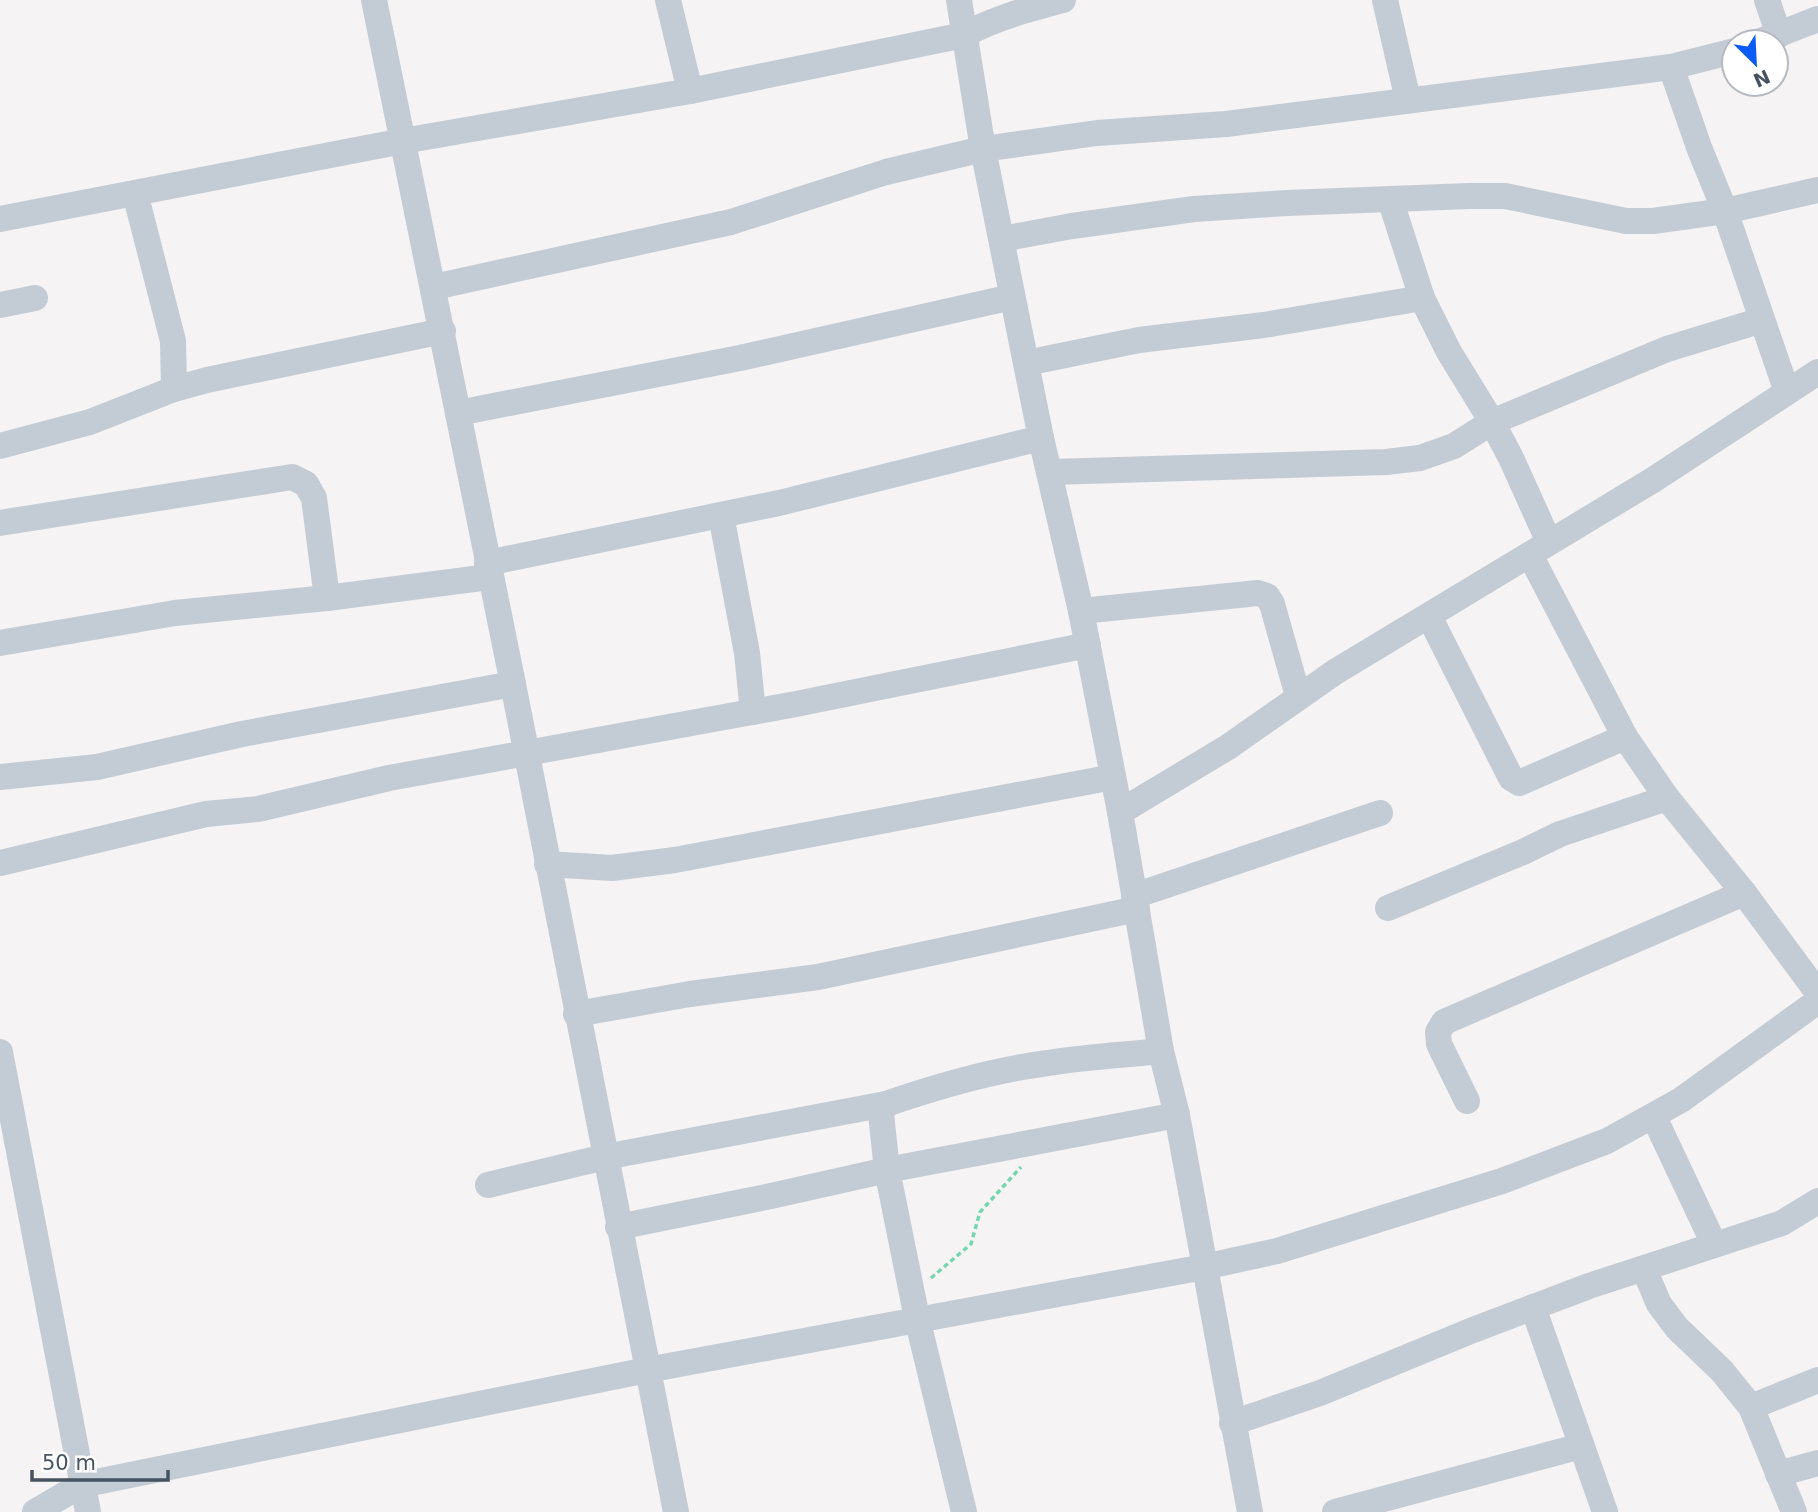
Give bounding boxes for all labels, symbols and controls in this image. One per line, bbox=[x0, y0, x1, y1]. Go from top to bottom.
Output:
north arrow bbox=[1720, 28, 1790, 98]
text: N bbox=[1750, 65, 1774, 92]
scale bar bbox=[32, 1438, 168, 1482]
text: 50 m bbox=[42, 1451, 96, 1475]

